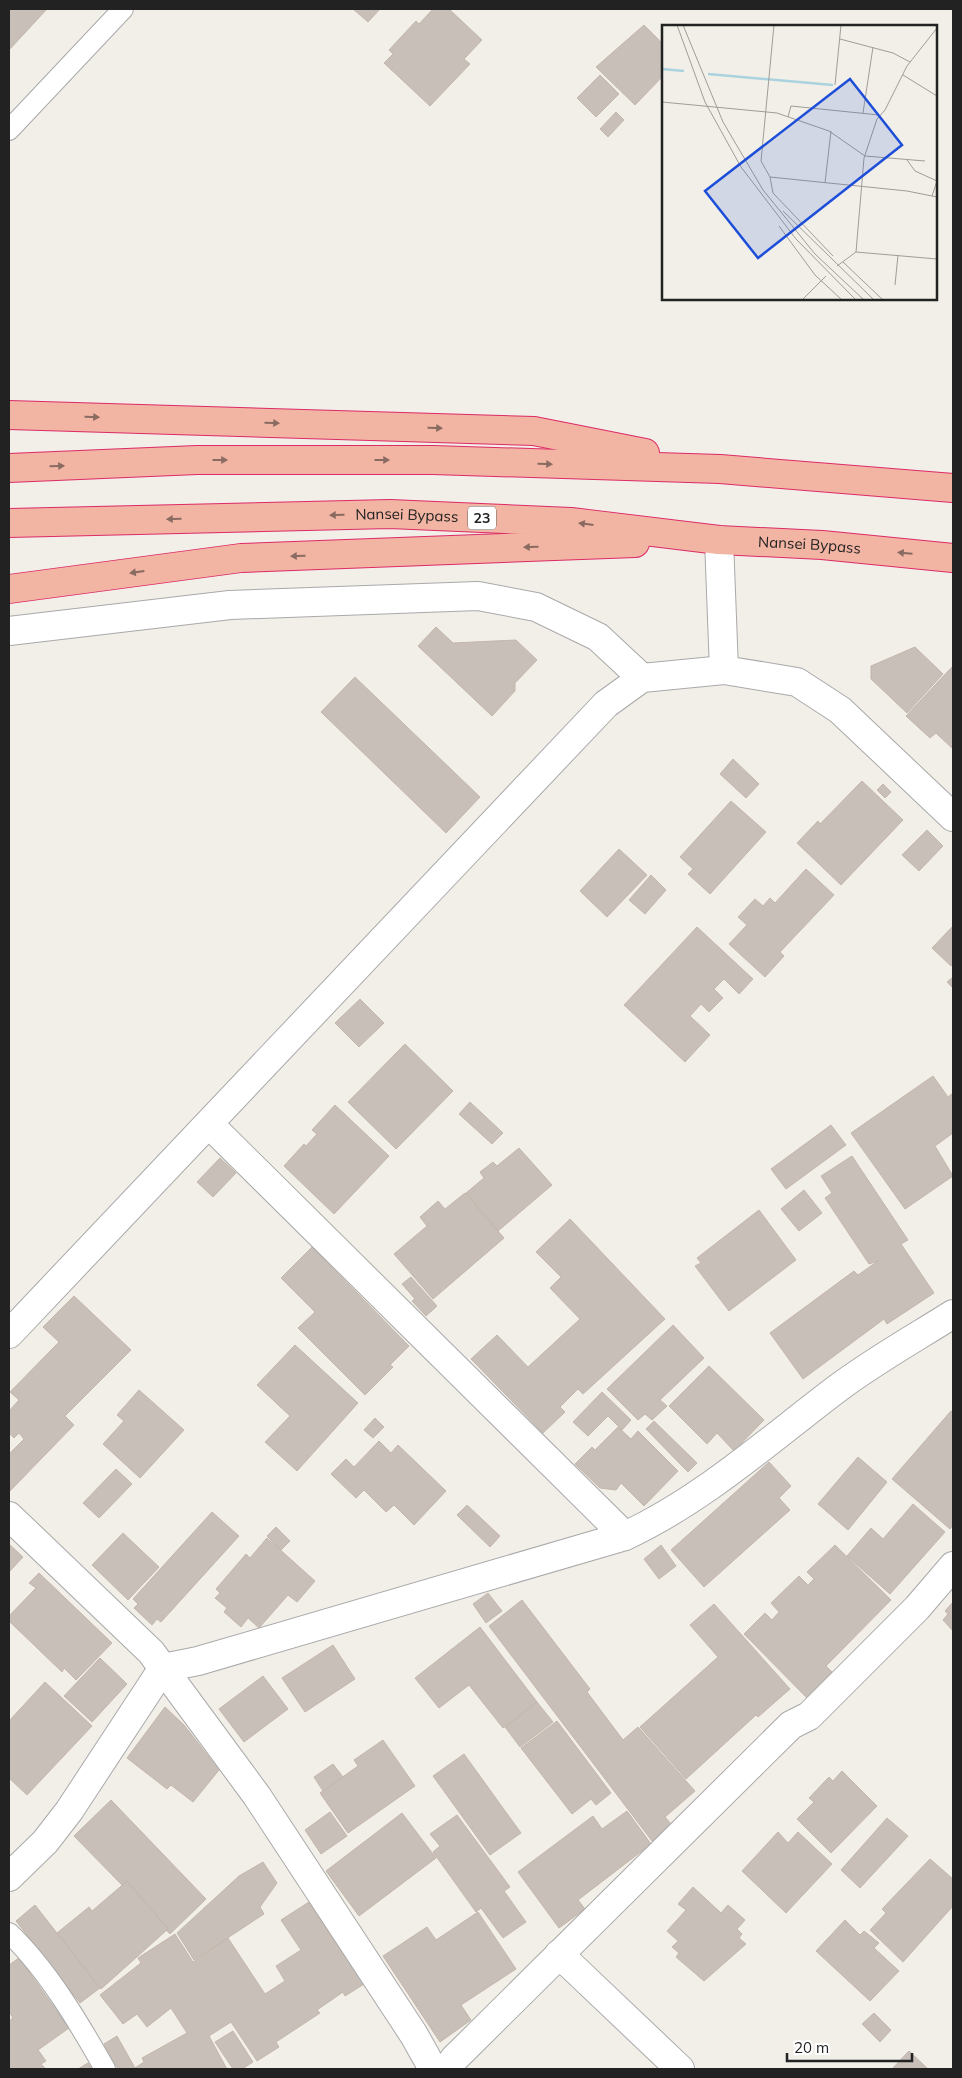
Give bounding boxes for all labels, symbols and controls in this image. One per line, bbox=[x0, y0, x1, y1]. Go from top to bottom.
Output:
inset map bbox=[662, 25, 937, 300]
one-way arrow bbox=[85, 414, 101, 422]
one-way arrow bbox=[265, 419, 281, 427]
one-way arrow bbox=[427, 424, 443, 432]
one-way arrow bbox=[212, 456, 228, 464]
one-way arrow bbox=[375, 456, 391, 464]
one-way arrow bbox=[537, 460, 553, 468]
one-way arrow bbox=[50, 461, 66, 469]
street label: Nansei Bypass bbox=[355, 504, 459, 526]
road number: 23 bbox=[468, 506, 496, 530]
one-way arrow bbox=[328, 511, 344, 519]
one-way arrow bbox=[166, 515, 182, 523]
one-way arrow bbox=[578, 520, 594, 528]
street label: Nansei Bypass bbox=[758, 532, 862, 558]
one-way arrow bbox=[522, 544, 538, 552]
one-way arrow bbox=[896, 549, 912, 557]
one-way arrow bbox=[290, 553, 306, 561]
one-way arrow bbox=[128, 568, 144, 576]
scale bar bbox=[787, 2030, 912, 2062]
text: 20 m bbox=[794, 2038, 829, 2057]

